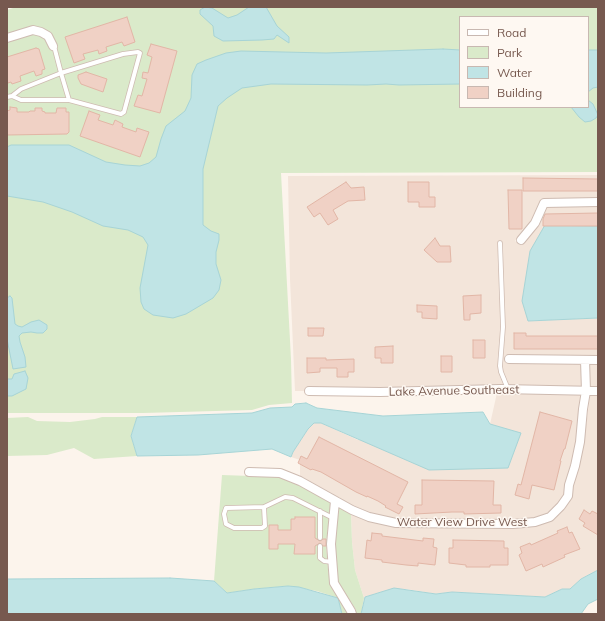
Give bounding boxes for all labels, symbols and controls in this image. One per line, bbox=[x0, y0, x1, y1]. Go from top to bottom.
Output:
legend bbox=[459, 16, 589, 108]
text: Road bbox=[497, 25, 526, 40]
text: Park bbox=[497, 45, 522, 60]
text: Water bbox=[497, 65, 532, 80]
text: Building bbox=[497, 85, 542, 100]
street label: Lake Avenue Southeast bbox=[389, 383, 519, 399]
street label: Water View Drive West bbox=[397, 515, 527, 529]

